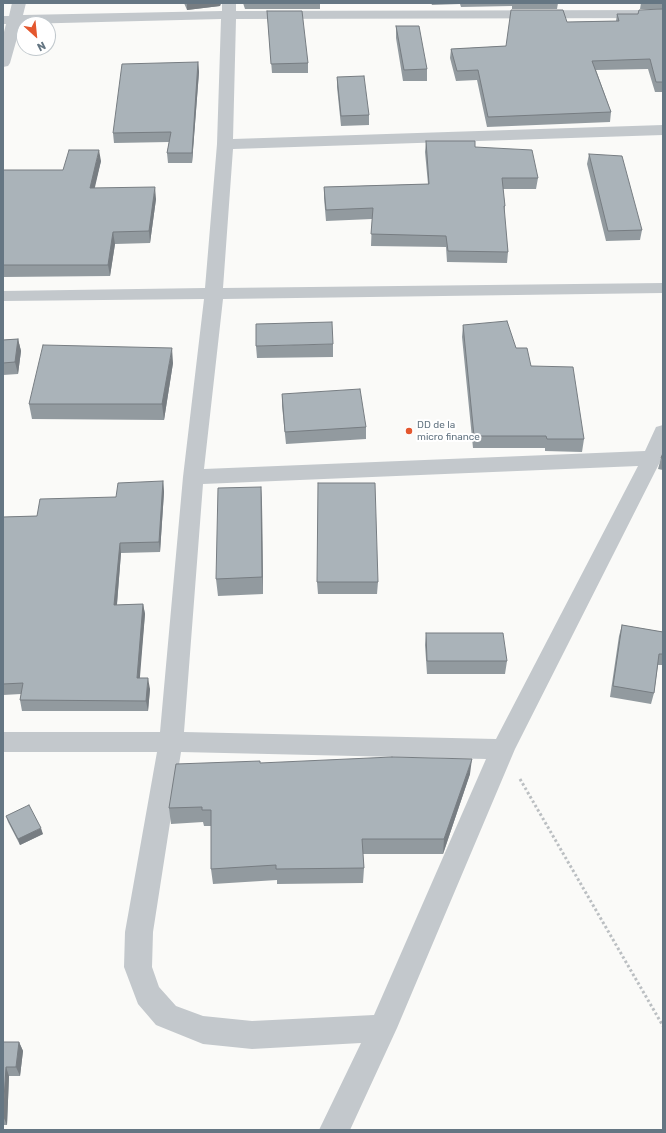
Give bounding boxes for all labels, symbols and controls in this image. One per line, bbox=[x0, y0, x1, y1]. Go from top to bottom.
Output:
north arrow bbox=[16, 16, 56, 56]
text: N bbox=[35, 39, 48, 54]
place label: DD de la micro finance bbox=[417, 419, 480, 442]
marker: DD de la micro finance bbox=[404, 426, 414, 436]

